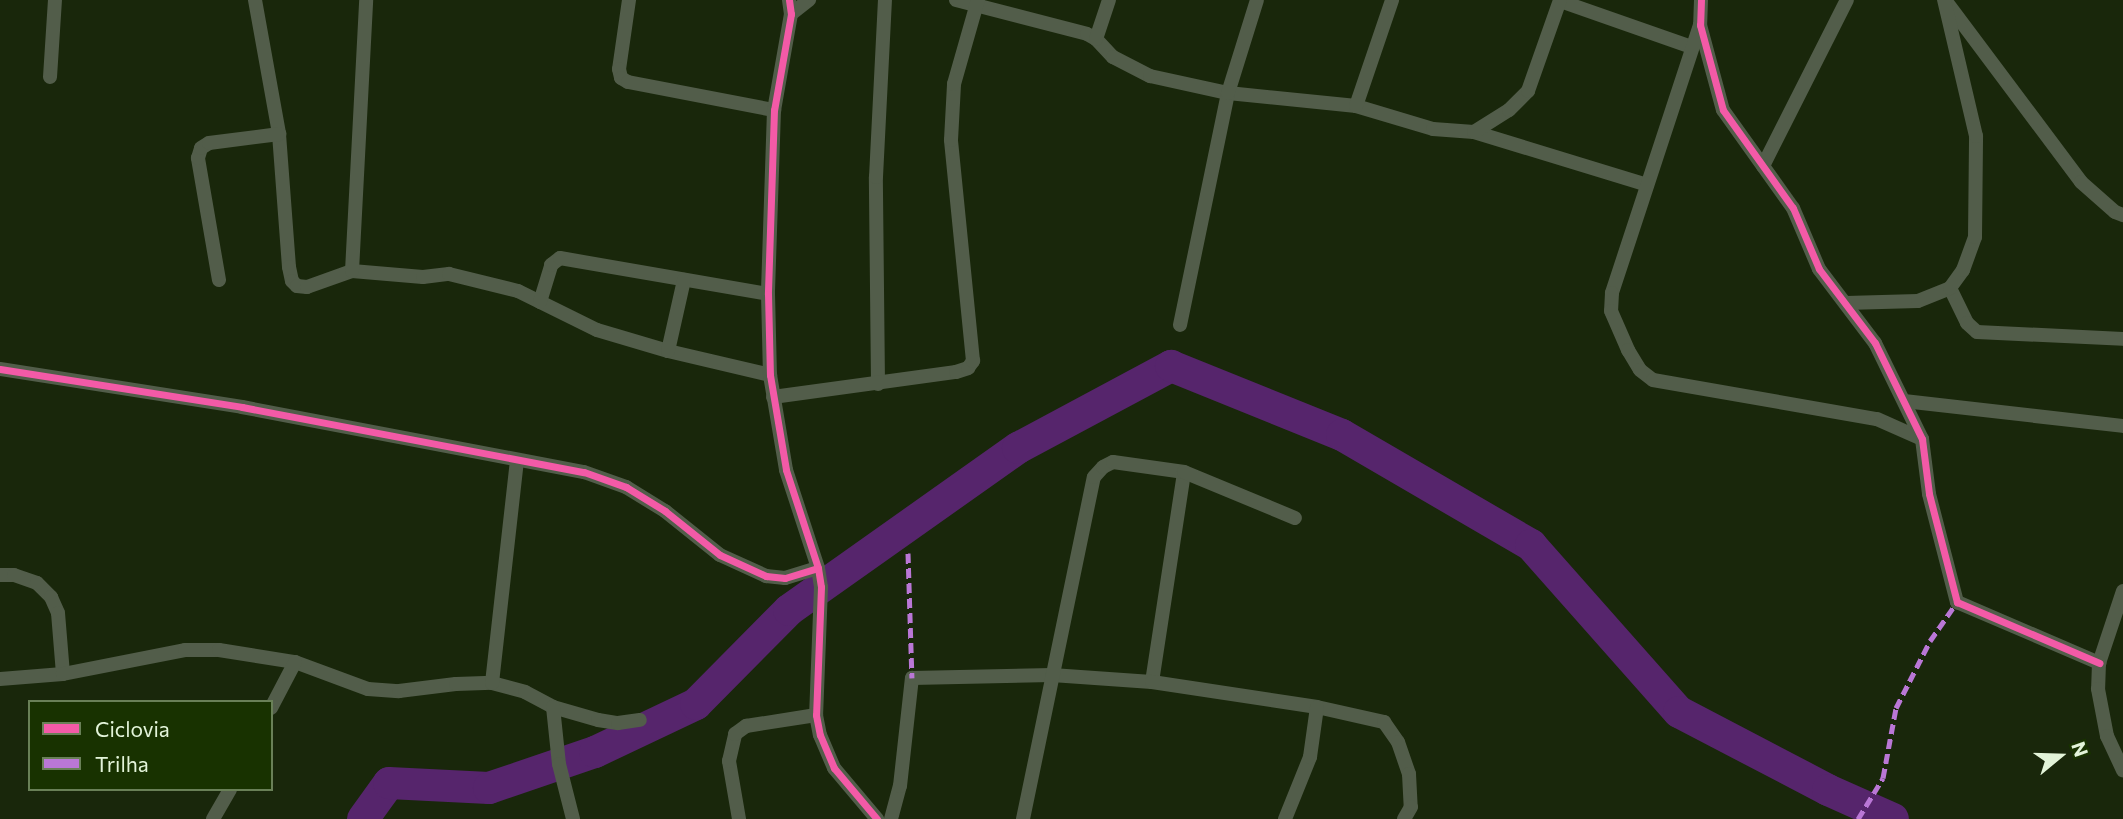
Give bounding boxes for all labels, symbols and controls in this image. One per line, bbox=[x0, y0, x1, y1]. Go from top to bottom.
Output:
legend bbox=[28, 700, 273, 791]
text: Ciclovia bbox=[95, 716, 170, 741]
north arrow bbox=[2025, 721, 2095, 791]
text: N bbox=[2067, 739, 2094, 759]
text: Trilha bbox=[95, 751, 149, 776]

